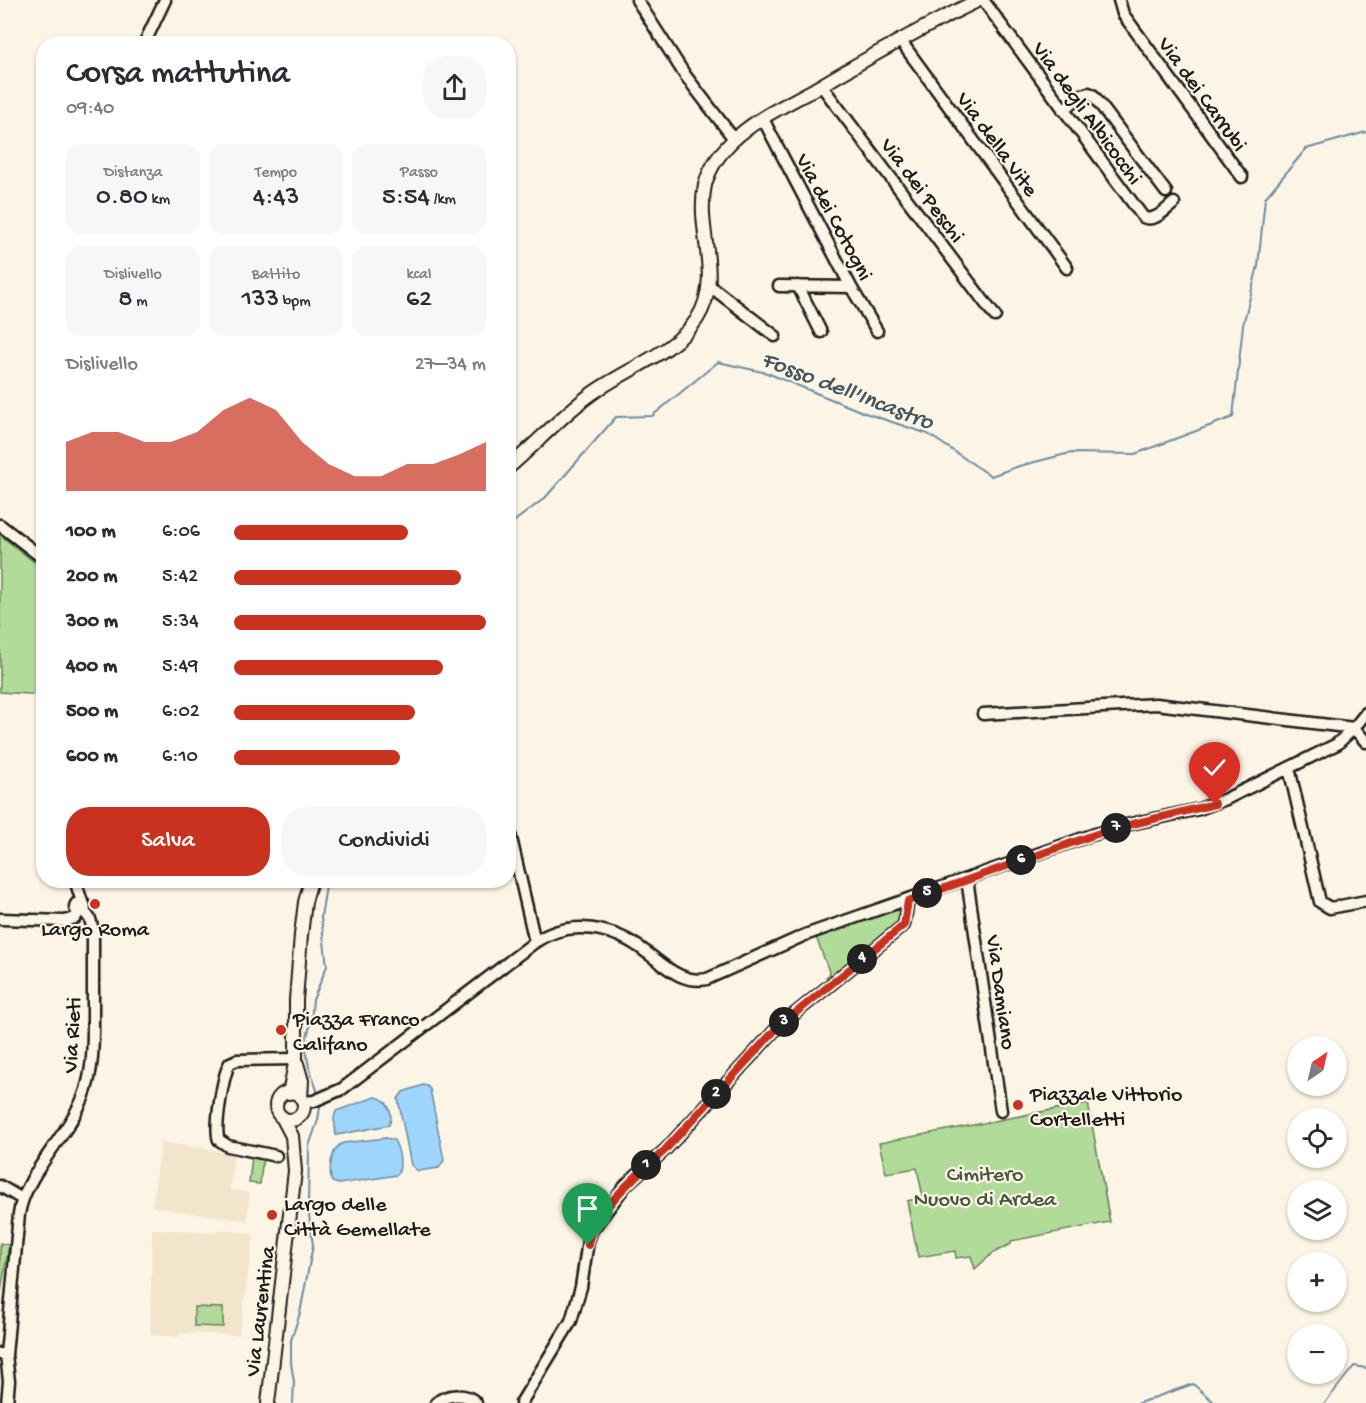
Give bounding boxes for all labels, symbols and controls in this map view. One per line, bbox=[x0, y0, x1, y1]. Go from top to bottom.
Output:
street label: Via dei Carrubi bbox=[1150, 32, 1251, 158]
street label: Via degli Albicocchi bbox=[1025, 37, 1146, 191]
text: Corsa mattutina bbox=[66, 56, 290, 94]
button: share bbox=[423, 56, 486, 119]
street label: Via della Vite bbox=[948, 87, 1043, 203]
text: 09:40 bbox=[66, 98, 114, 121]
street label: Via dei Peschi bbox=[872, 133, 969, 249]
street label: Via dei Cotogni bbox=[788, 149, 877, 286]
text: Distanza bbox=[104, 164, 162, 183]
text: Tempo bbox=[255, 164, 297, 183]
text: Passo bbox=[400, 164, 438, 183]
text: 0.80 bbox=[96, 183, 148, 214]
text: 4:43 bbox=[253, 183, 299, 214]
text: 5:54 bbox=[382, 183, 430, 214]
text: km bbox=[148, 191, 170, 210]
text: /km bbox=[430, 191, 456, 210]
text: Dislivello bbox=[104, 266, 162, 285]
text: Battito bbox=[252, 266, 300, 285]
text: kcal bbox=[407, 266, 431, 285]
text: 8 bbox=[118, 285, 133, 316]
text: 133 bbox=[242, 285, 279, 316]
text: 62 bbox=[406, 285, 432, 316]
text: m bbox=[133, 293, 148, 312]
text: bpm bbox=[279, 293, 310, 312]
water label: Fosso dell'Incastro bbox=[757, 346, 938, 439]
text: Dislivello bbox=[66, 354, 138, 377]
text: 27–34 m bbox=[415, 354, 486, 377]
text: 100 m bbox=[66, 521, 116, 544]
text: 6:06 bbox=[162, 521, 200, 544]
text: 200 m bbox=[66, 566, 117, 589]
text: 5:42 bbox=[162, 566, 198, 589]
text: 300 m bbox=[66, 611, 118, 634]
text: 5:34 bbox=[162, 611, 199, 634]
text: 400 m bbox=[66, 656, 117, 679]
text: 5:49 bbox=[162, 656, 198, 679]
text: 500 m bbox=[66, 701, 118, 724]
text: 6:02 bbox=[162, 701, 200, 724]
pin bbox=[1189, 742, 1240, 804]
text: 600 m bbox=[66, 746, 118, 769]
text: 6:10 bbox=[162, 746, 198, 769]
icon: check bbox=[1198, 751, 1231, 784]
button: Salva bbox=[66, 807, 270, 876]
button: Condividi bbox=[282, 807, 486, 876]
pin: 7 bbox=[1101, 813, 1131, 843]
text: 7 bbox=[1112, 818, 1120, 837]
pin: 6 bbox=[1006, 845, 1036, 875]
text: 6 bbox=[1017, 850, 1025, 869]
pin: 5 bbox=[912, 878, 942, 908]
text: 5 bbox=[923, 883, 931, 902]
marker: Largo Roma bbox=[88, 897, 102, 911]
place label: Largo Roma bbox=[41, 918, 150, 944]
street label: Via Damiano bbox=[978, 933, 1020, 1052]
pin: 4 bbox=[847, 944, 877, 974]
text: 4 bbox=[858, 949, 866, 968]
street label: Via Rieti bbox=[59, 997, 89, 1075]
pin: 3 bbox=[769, 1007, 799, 1037]
place label: Piazza Franco Califano bbox=[292, 1008, 420, 1059]
text: 3 bbox=[780, 1012, 788, 1031]
marker: Piazza Franco Califano bbox=[274, 1023, 288, 1037]
north arrow bbox=[1287, 1036, 1347, 1096]
map controls bbox=[1287, 1036, 1347, 1384]
pin: 2 bbox=[701, 1079, 731, 1109]
place label: Piazzale Vittorio Cortelletti bbox=[1029, 1083, 1183, 1134]
text: 2 bbox=[712, 1084, 720, 1103]
marker: Piazzale Vittorio Cortelletti bbox=[1011, 1098, 1025, 1112]
button: locate bbox=[1287, 1108, 1347, 1168]
pin: 1 bbox=[631, 1150, 661, 1180]
text: 1 bbox=[643, 1155, 649, 1174]
park label: Cimitero Nuovo di Ardea bbox=[914, 1163, 1057, 1214]
button: layers bbox=[1287, 1180, 1347, 1240]
pin bbox=[562, 1183, 613, 1245]
icon: arrive bbox=[571, 1192, 604, 1225]
place label: Largo delle Città Gemellate bbox=[284, 1193, 431, 1244]
marker: Largo delle Città Gemellate bbox=[265, 1208, 279, 1222]
street label: Via Laurentina bbox=[241, 1244, 283, 1379]
button: + bbox=[1287, 1252, 1347, 1312]
button: − bbox=[1287, 1324, 1347, 1384]

